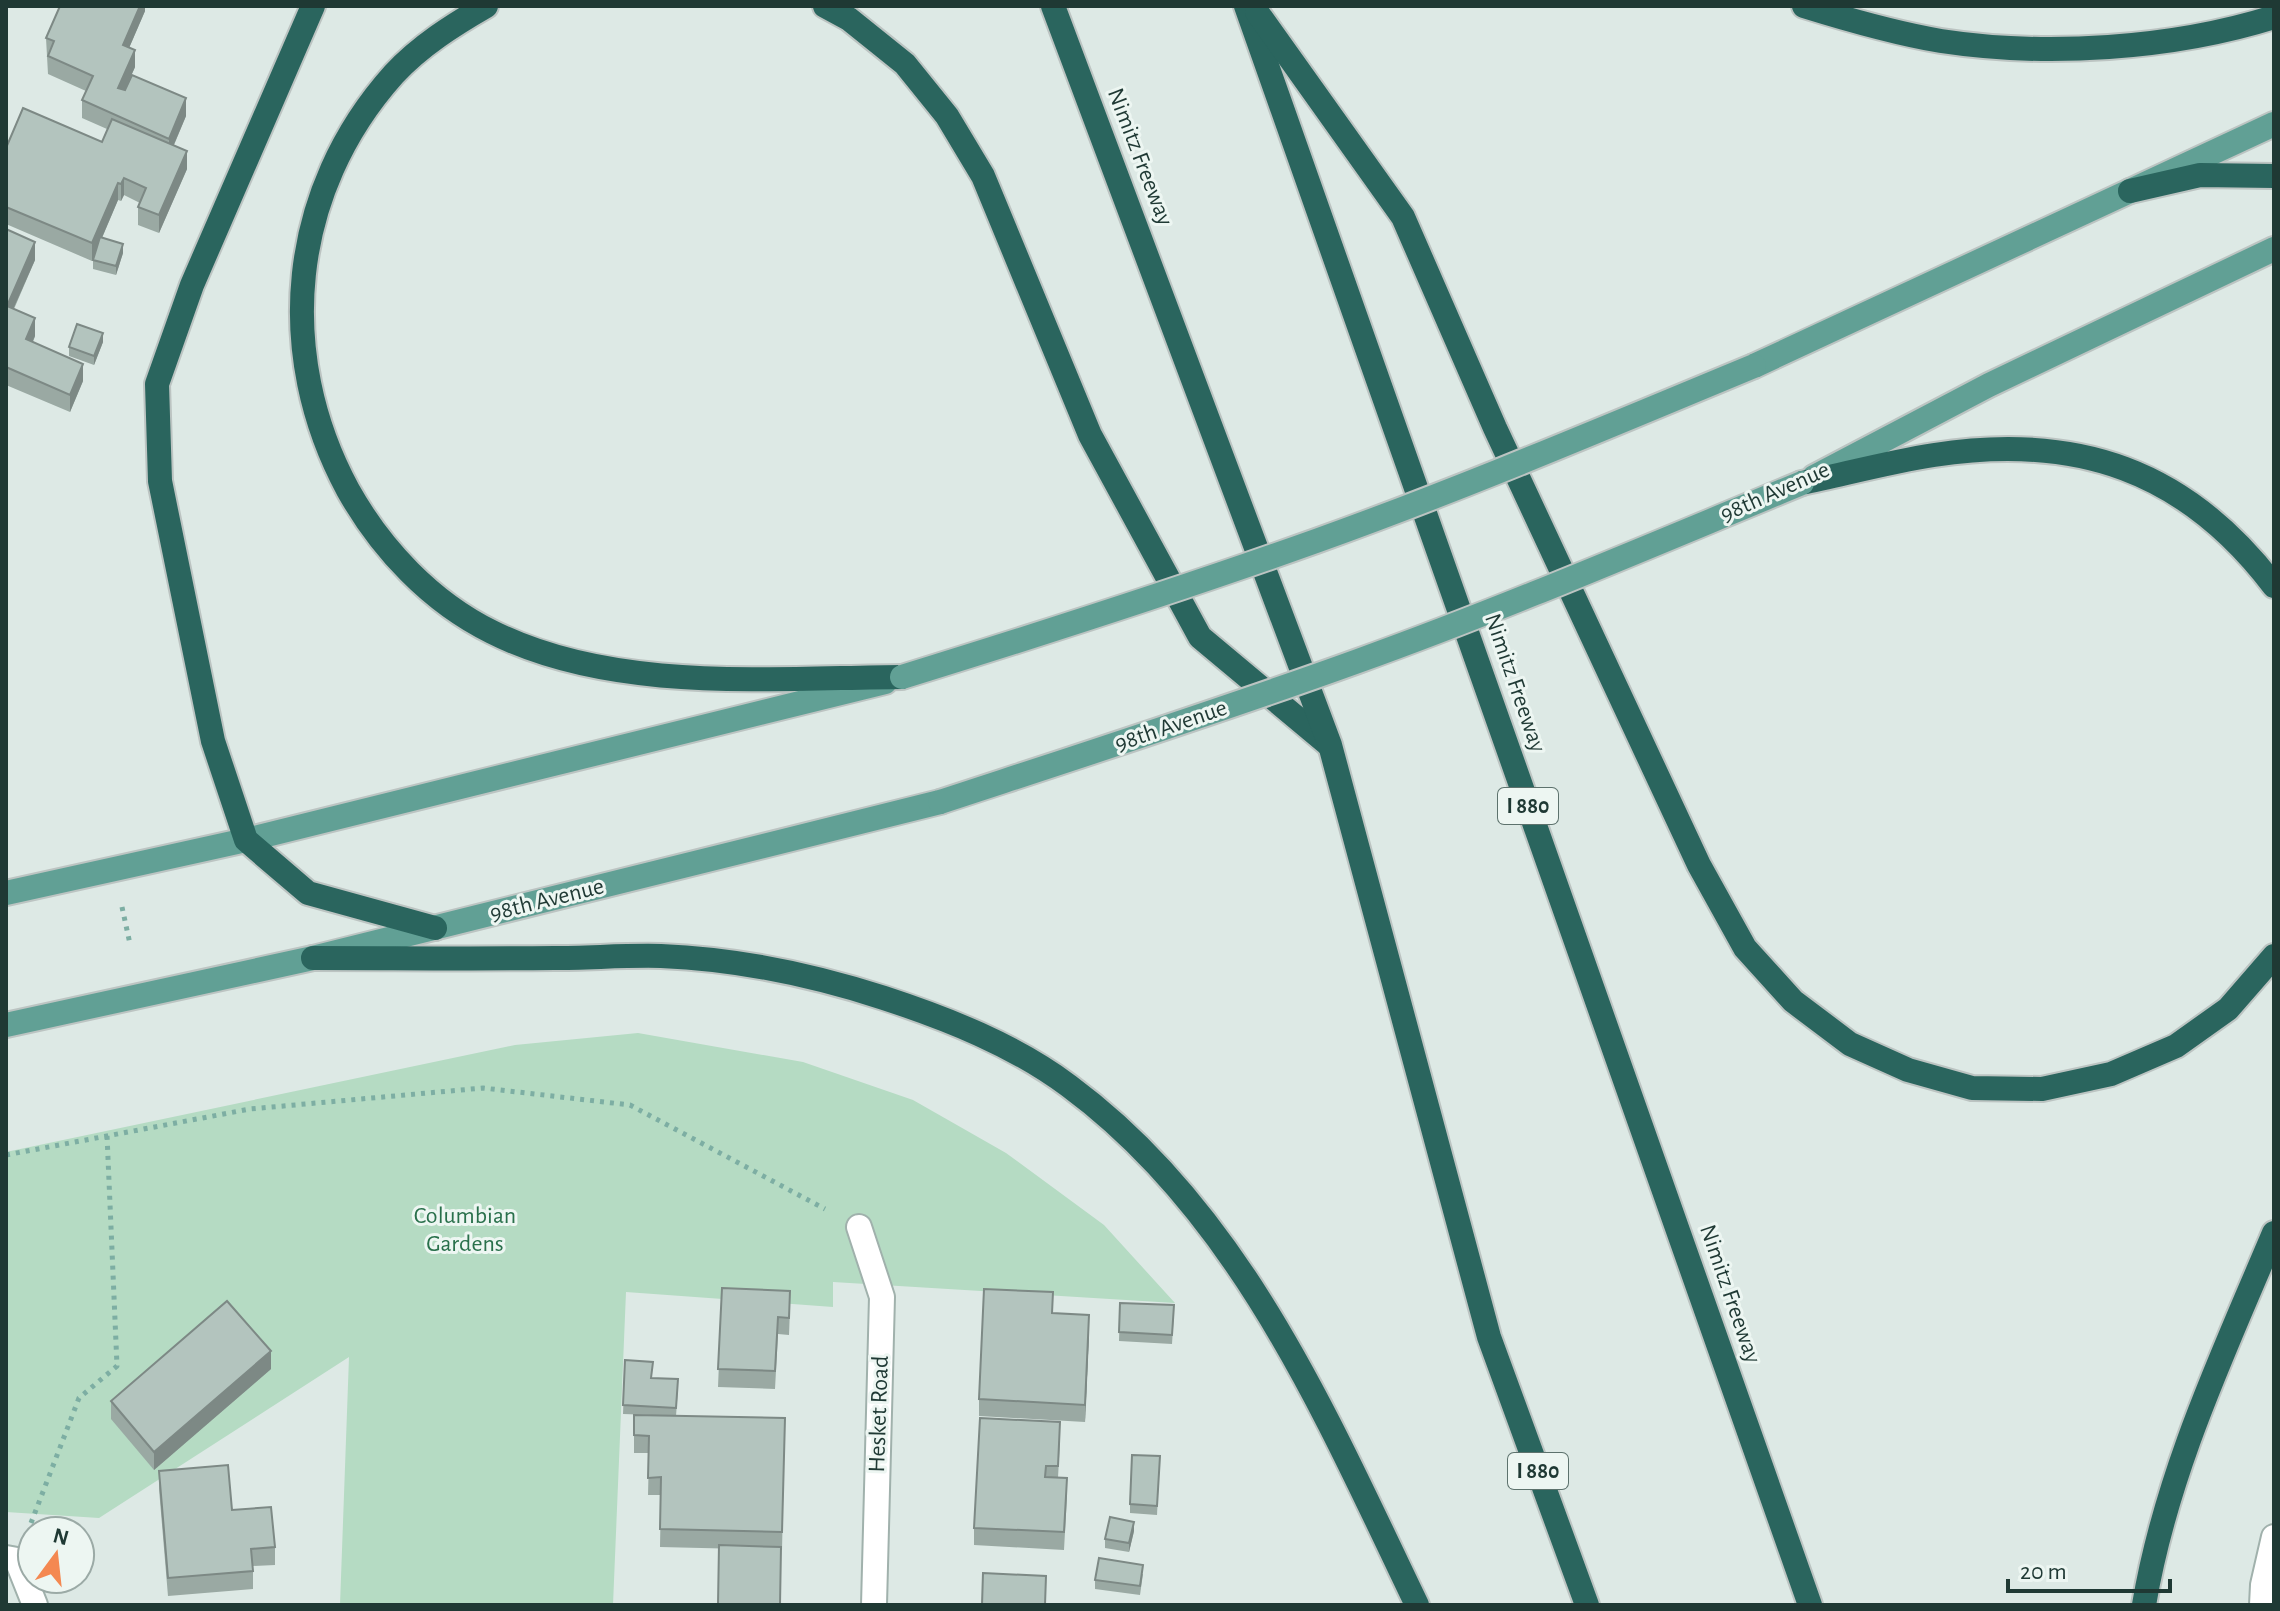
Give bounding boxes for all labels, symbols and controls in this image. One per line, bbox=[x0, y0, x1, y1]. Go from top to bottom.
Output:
street label: Nimitz Freeway bbox=[1103, 85, 1177, 229]
street label: 98th Avenue bbox=[1717, 457, 1833, 527]
street label: Nimitz Freeway bbox=[1480, 611, 1550, 755]
street label: 98th Avenue bbox=[1112, 696, 1230, 756]
road number: I 880 bbox=[1498, 788, 1558, 824]
street label: 98th Avenue bbox=[487, 874, 607, 926]
park label: Columbian Gardens bbox=[414, 1204, 516, 1256]
street label: Nimitz Freeway bbox=[1695, 1222, 1765, 1366]
street label: Hesket Road bbox=[865, 1355, 893, 1473]
road number: I 880 bbox=[1508, 1453, 1568, 1489]
north arrow bbox=[16, 1515, 96, 1595]
text: N bbox=[51, 1524, 71, 1549]
scale bar bbox=[2008, 1543, 2170, 1593]
text: 20 m bbox=[2020, 1560, 2067, 1584]

